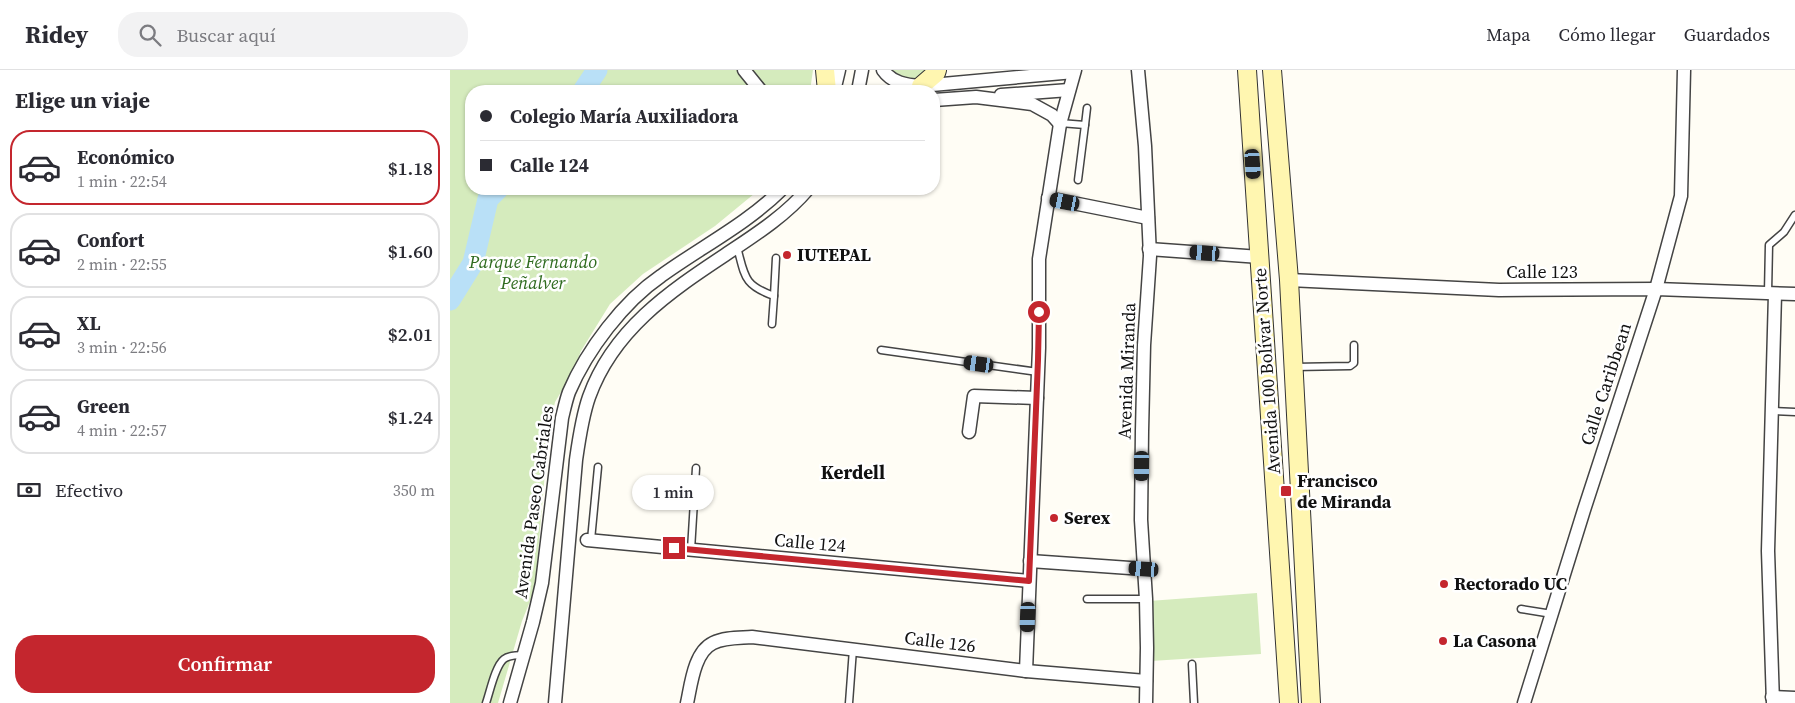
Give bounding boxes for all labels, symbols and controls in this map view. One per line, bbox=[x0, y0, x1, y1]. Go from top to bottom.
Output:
search box bbox=[118, 12, 468, 57]
text: Ridey bbox=[25, 18, 88, 51]
icon: search bbox=[136, 21, 164, 49]
text: Buscar aquí bbox=[176, 22, 276, 48]
text: Mapa bbox=[1486, 22, 1531, 47]
text: Cómo llegar bbox=[1559, 22, 1656, 47]
text: Guardados bbox=[1684, 22, 1770, 47]
text: Elige un viaje bbox=[15, 85, 150, 115]
text: Colegio María Auxiliadora bbox=[510, 103, 738, 129]
text: Económico bbox=[77, 144, 175, 170]
icon: car bbox=[17, 145, 62, 190]
car bbox=[1244, 149, 1261, 179]
text: Calle 124 bbox=[510, 152, 589, 178]
text: $1.18 bbox=[388, 155, 433, 181]
text: 1 min · 22:54 bbox=[77, 170, 167, 192]
car bbox=[1048, 192, 1081, 212]
text: Confort bbox=[77, 227, 144, 253]
icon: car bbox=[17, 228, 62, 273]
text: $1.60 bbox=[388, 238, 433, 264]
place label: IUTEPAL bbox=[797, 242, 872, 267]
car bbox=[1189, 244, 1220, 262]
park label: Parque Fernando Peñalver bbox=[468, 249, 597, 295]
marker: IUTEPAL bbox=[781, 249, 793, 261]
text: 2 min · 22:55 bbox=[77, 253, 167, 275]
street label: Calle 123 bbox=[1506, 259, 1578, 284]
street label: Avenida 100 Bolívar Norte bbox=[1247, 267, 1286, 475]
route start bbox=[1028, 301, 1050, 323]
street label: Avenida Miranda bbox=[1112, 301, 1141, 440]
text: XL bbox=[77, 310, 100, 336]
icon: car bbox=[17, 311, 62, 356]
street label: Calle Caribbean bbox=[1574, 319, 1637, 448]
text: $2.01 bbox=[388, 321, 433, 347]
text: 3 min · 22:56 bbox=[77, 336, 167, 358]
car bbox=[963, 354, 994, 374]
text: Green bbox=[77, 393, 130, 419]
icon: car bbox=[17, 394, 62, 439]
text: $1.24 bbox=[388, 404, 433, 430]
street label: Avenida Paseo Cabriales bbox=[508, 404, 559, 600]
text: 4 min · 22:57 bbox=[77, 419, 167, 441]
car bbox=[1134, 451, 1149, 481]
district label: Kerdell bbox=[821, 459, 885, 485]
place label: Francisco de Miranda bbox=[1297, 468, 1392, 514]
icon: cash bbox=[15, 476, 43, 504]
callout: 1 min bbox=[633, 476, 715, 510]
text: Efectivo bbox=[55, 477, 123, 503]
text: 350 m bbox=[393, 479, 435, 501]
text: 1 min bbox=[652, 481, 694, 503]
marker: Francisco de Miranda bbox=[1279, 484, 1293, 498]
place label: Serex bbox=[1064, 505, 1110, 530]
marker: Serex bbox=[1048, 512, 1060, 524]
street label: Calle 124 bbox=[773, 527, 847, 558]
route end bbox=[663, 537, 685, 559]
car bbox=[1128, 560, 1159, 578]
place label: Rectorado UC bbox=[1454, 571, 1567, 596]
marker: Rectorado UC bbox=[1438, 578, 1450, 590]
car bbox=[1019, 602, 1036, 632]
street label: Calle 126 bbox=[903, 625, 977, 658]
place label: La Casona bbox=[1453, 628, 1537, 653]
button: Confirmar bbox=[15, 635, 435, 693]
marker: La Casona bbox=[1437, 635, 1449, 647]

